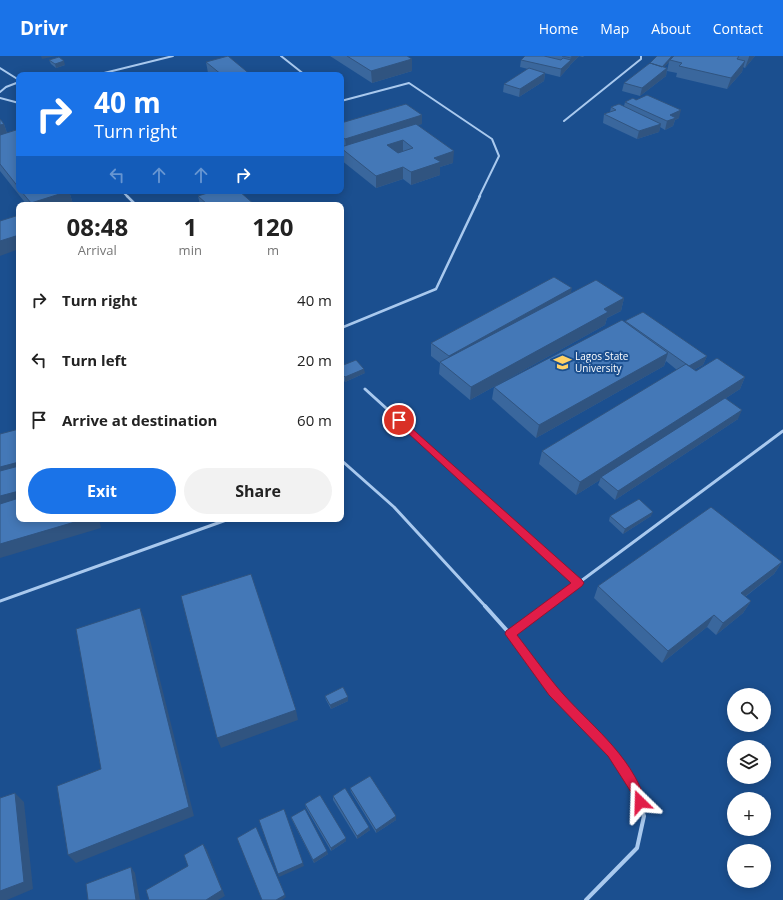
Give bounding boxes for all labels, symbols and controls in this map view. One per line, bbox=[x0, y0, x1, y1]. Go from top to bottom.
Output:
text: Drivr bbox=[20, 15, 68, 41]
text: Home bbox=[539, 19, 578, 38]
text: Map bbox=[600, 19, 629, 38]
text: About bbox=[651, 19, 691, 38]
text: Contact bbox=[713, 19, 763, 38]
text: 40 m bbox=[94, 83, 161, 121]
icon: right bbox=[28, 88, 80, 140]
text: Turn right bbox=[94, 119, 177, 143]
icon: left bbox=[106, 164, 128, 186]
icon: ahead bbox=[148, 164, 170, 186]
icon: ahead bbox=[190, 164, 212, 186]
icon: right bbox=[232, 164, 254, 186]
text: 08:48 bbox=[66, 210, 128, 243]
text: 1 bbox=[183, 210, 197, 243]
text: 120 bbox=[252, 210, 294, 243]
text: Arrival bbox=[78, 241, 117, 259]
text: min bbox=[179, 241, 202, 259]
text: m bbox=[267, 241, 279, 259]
icon: right bbox=[28, 289, 50, 311]
text: Turn right bbox=[62, 290, 137, 310]
text: 40 m bbox=[297, 290, 332, 310]
icon: left bbox=[28, 349, 50, 371]
place label: Lagos State University bbox=[575, 349, 629, 375]
text: Turn left bbox=[62, 350, 127, 370]
text: 20 m bbox=[297, 350, 332, 370]
school or university icon: Lagos State University bbox=[552, 352, 572, 372]
pin bbox=[382, 403, 416, 437]
icon: arrive bbox=[28, 409, 50, 431]
icon: arrive bbox=[388, 409, 410, 431]
text: Arrive at destination bbox=[62, 410, 217, 430]
text: 60 m bbox=[297, 410, 332, 430]
button: Exit bbox=[28, 468, 176, 514]
button: Share bbox=[184, 468, 332, 514]
map controls bbox=[727, 688, 771, 888]
button: search bbox=[727, 688, 771, 732]
button: layers bbox=[727, 740, 771, 784]
position arrow bbox=[619, 781, 661, 823]
button: + bbox=[727, 792, 771, 836]
button: − bbox=[727, 844, 771, 888]

